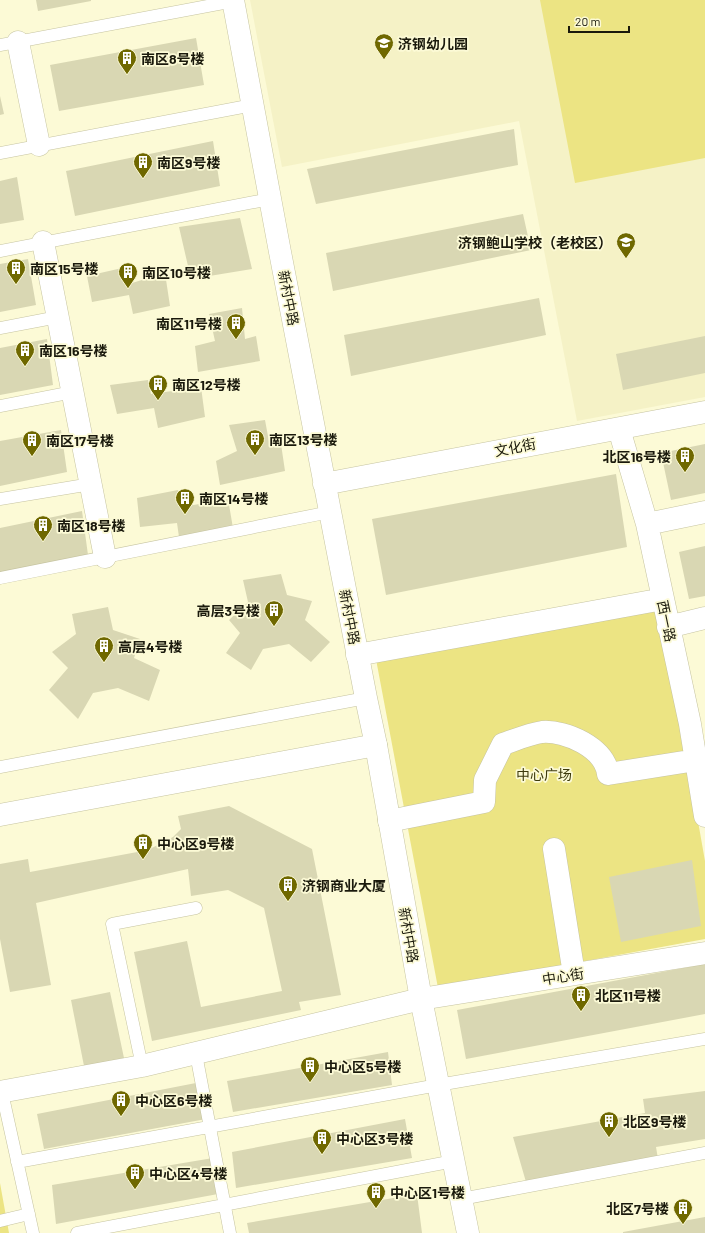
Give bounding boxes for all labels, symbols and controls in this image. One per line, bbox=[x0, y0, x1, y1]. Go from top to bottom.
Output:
scale bar bbox=[569, 8, 629, 34]
text: 20 m bbox=[575, 14, 601, 28]
school or university icon: 济钢幼儿园 bbox=[373, 32, 395, 60]
place label: 济钢幼儿园 bbox=[398, 35, 468, 52]
building icon: 南区8号楼 bbox=[116, 47, 138, 75]
place label: 南区8号楼 bbox=[141, 50, 205, 67]
building icon: 南区9号楼 bbox=[132, 151, 154, 179]
place label: 南区9号楼 bbox=[157, 154, 220, 171]
school or university icon: 济钢鲍山学校（老校区） bbox=[615, 231, 637, 259]
place label: 济钢鲍山学校（老校区） bbox=[458, 234, 612, 251]
building icon: 南区15号楼 bbox=[5, 257, 27, 285]
place label: 南区15号楼 bbox=[30, 260, 99, 277]
building icon: 南区10号楼 bbox=[117, 261, 139, 289]
place label: 南区10号楼 bbox=[142, 264, 211, 281]
street label: 新村中路 bbox=[275, 269, 303, 327]
building icon: 南区11号楼 bbox=[225, 312, 247, 340]
place label: 南区11号楼 bbox=[156, 315, 222, 332]
building icon: 南区16号楼 bbox=[14, 339, 36, 367]
place label: 南区16号楼 bbox=[39, 342, 107, 359]
building icon: 南区12号楼 bbox=[147, 373, 169, 401]
place label: 南区12号楼 bbox=[172, 376, 241, 393]
building icon: 南区13号楼 bbox=[244, 428, 266, 456]
building icon: 南区17号楼 bbox=[21, 429, 43, 457]
place label: 南区13号楼 bbox=[269, 431, 338, 448]
place label: 南区17号楼 bbox=[46, 432, 114, 449]
street label: 文化街 bbox=[493, 435, 537, 459]
building icon: 北区16号楼 bbox=[674, 445, 696, 473]
place label: 北区16号楼 bbox=[603, 448, 671, 465]
building icon: 南区14号楼 bbox=[174, 487, 196, 515]
place label: 南区14号楼 bbox=[199, 490, 268, 507]
building icon: 南区18号楼 bbox=[32, 514, 54, 542]
place label: 南区18号楼 bbox=[57, 517, 126, 534]
street label: 新村中路 bbox=[336, 588, 364, 646]
building icon: 高层3号楼 bbox=[263, 599, 285, 627]
street label: 西一路 bbox=[654, 599, 680, 643]
place label: 高层3号楼 bbox=[196, 602, 260, 619]
building icon: 高层4号楼 bbox=[93, 635, 115, 663]
place label: 高层4号楼 bbox=[118, 638, 182, 655]
park label: 中心广场 bbox=[516, 766, 572, 783]
building icon: 中心区9号楼 bbox=[132, 832, 154, 860]
place label: 中心区9号楼 bbox=[157, 835, 234, 852]
building icon: 济钢商业大厦 bbox=[277, 874, 299, 902]
place label: 济钢商业大厦 bbox=[302, 877, 386, 894]
street label: 新村中路 bbox=[396, 906, 422, 964]
street label: 中心街 bbox=[541, 964, 585, 988]
building icon: 北区11号楼 bbox=[570, 984, 592, 1012]
place label: 北区11号楼 bbox=[595, 987, 661, 1004]
building icon: 中心区5号楼 bbox=[299, 1055, 321, 1083]
place label: 中心区5号楼 bbox=[324, 1058, 402, 1075]
building icon: 中心区6号楼 bbox=[110, 1089, 132, 1117]
place label: 中心区6号楼 bbox=[135, 1092, 213, 1109]
building icon: 北区9号楼 bbox=[598, 1110, 620, 1138]
place label: 北区9号楼 bbox=[623, 1113, 686, 1130]
building icon: 中心区3号楼 bbox=[311, 1127, 333, 1155]
place label: 中心区3号楼 bbox=[336, 1130, 414, 1147]
building icon: 中心区4号楼 bbox=[124, 1162, 146, 1190]
place label: 中心区4号楼 bbox=[149, 1165, 227, 1182]
building icon: 中心区1号楼 bbox=[365, 1181, 387, 1209]
place label: 中心区1号楼 bbox=[390, 1184, 465, 1201]
building icon: 北区7号楼 bbox=[672, 1197, 694, 1225]
place label: 北区7号楼 bbox=[606, 1200, 669, 1217]

